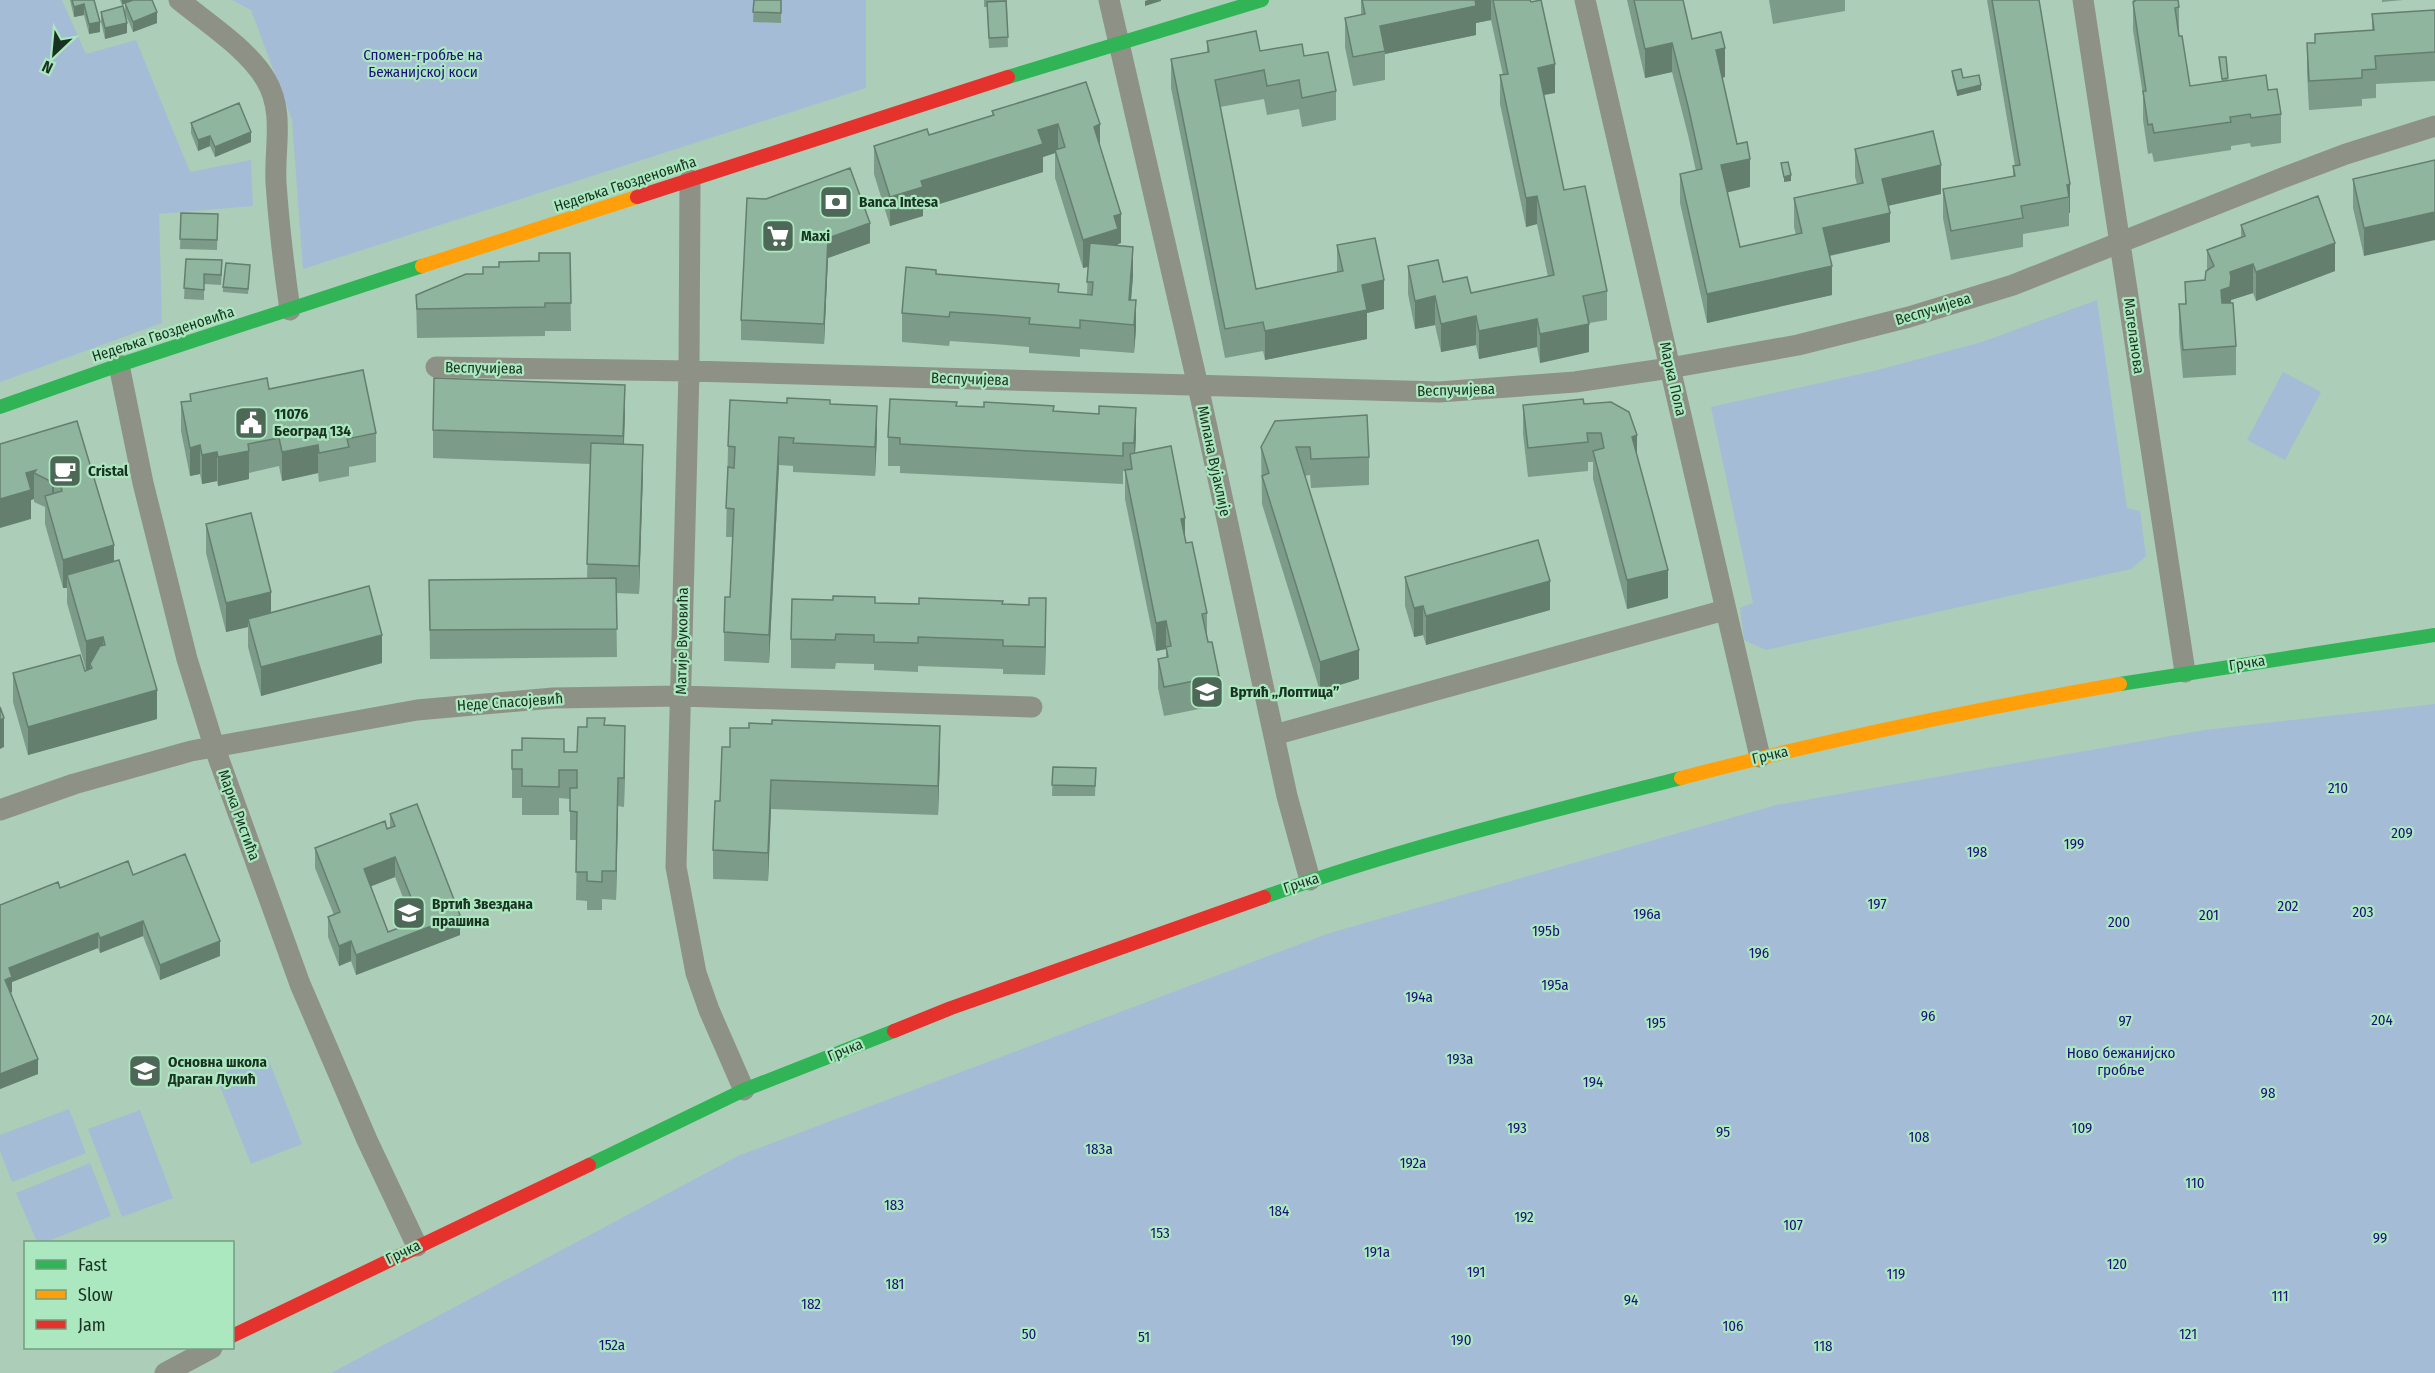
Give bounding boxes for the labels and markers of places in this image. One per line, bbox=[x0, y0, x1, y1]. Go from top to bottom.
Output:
bank icon: Banca Intesa bbox=[818, 184, 854, 220]
place label: Banca Intesa bbox=[859, 193, 939, 211]
supermarket icon: Maxi bbox=[760, 218, 796, 254]
place label: Maxi bbox=[801, 227, 830, 245]
public building icon: 11076 Београд 134 bbox=[233, 405, 269, 441]
place label: 11076 Београд 134 bbox=[274, 405, 351, 440]
cafe icon: Cristal bbox=[47, 453, 83, 489]
place label: Cristal bbox=[88, 462, 129, 480]
school or university icon: Вртић „Лоптица” bbox=[1189, 674, 1225, 710]
place label: Вртић „Лоптица” bbox=[1230, 683, 1340, 701]
school or university icon: Вртић Звездана прашина bbox=[391, 895, 427, 931]
place label: Вртић Звездана прашина bbox=[432, 895, 533, 930]
school or university icon: Основна школа Драган Лукић bbox=[127, 1053, 163, 1089]
place label: Основна школа Драган Лукић bbox=[167, 1053, 268, 1088]

